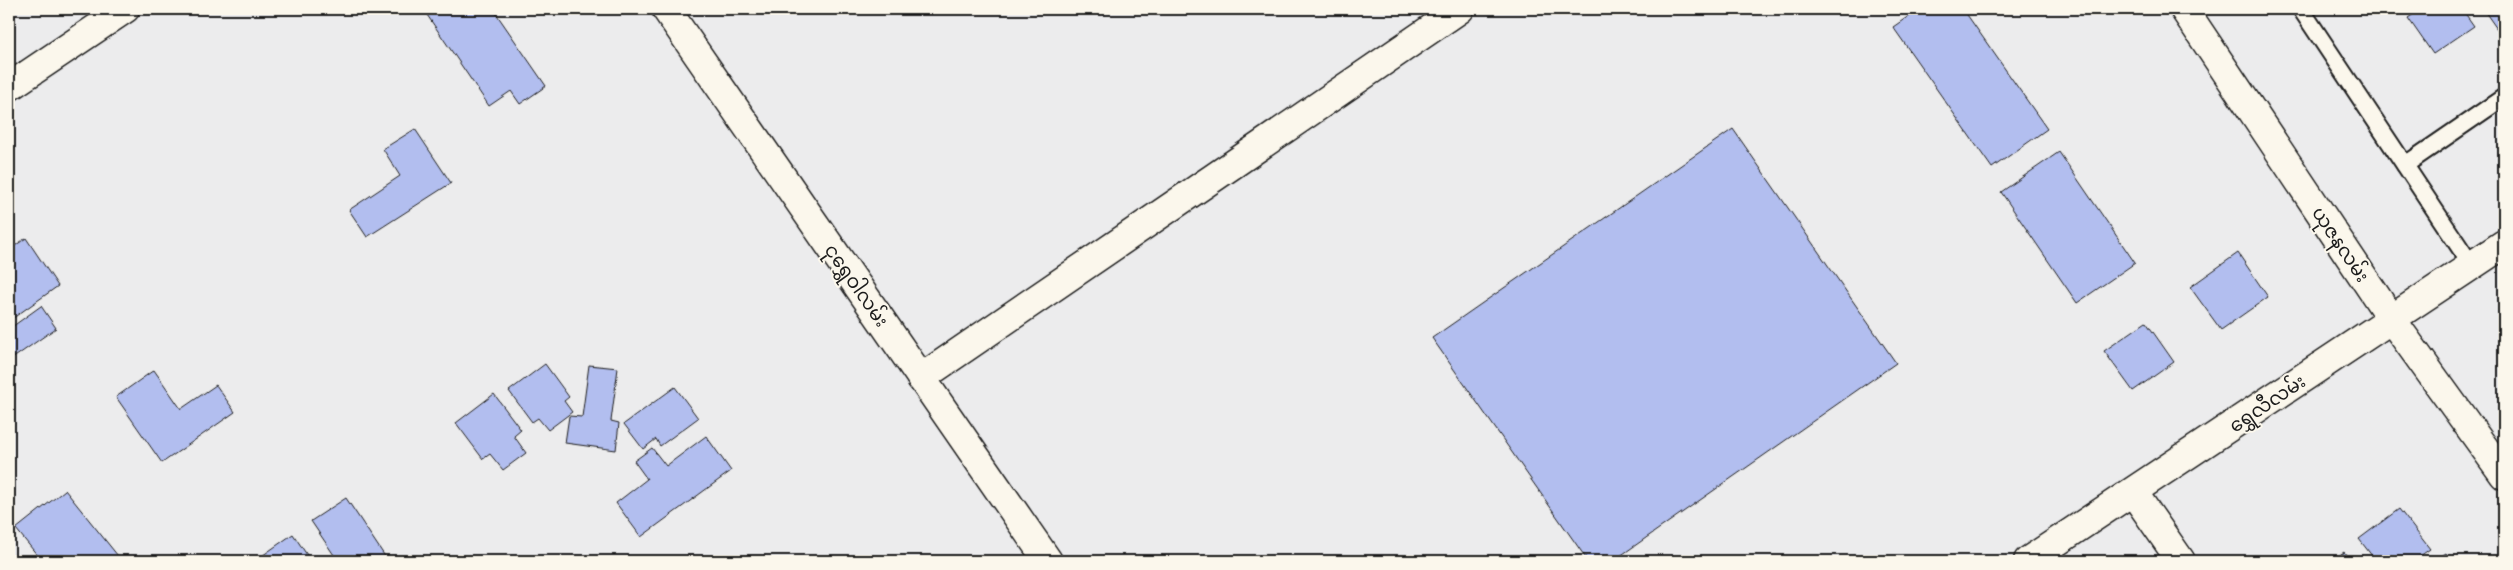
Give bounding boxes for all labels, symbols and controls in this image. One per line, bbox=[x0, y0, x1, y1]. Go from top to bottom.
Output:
street label: ယုဇနလမ်း bbox=[2303, 201, 2377, 289]
street label: ငုရွှေဝါလမ်း bbox=[816, 238, 896, 334]
street label: ရွှေလီလမ်း bbox=[2223, 367, 2312, 441]

